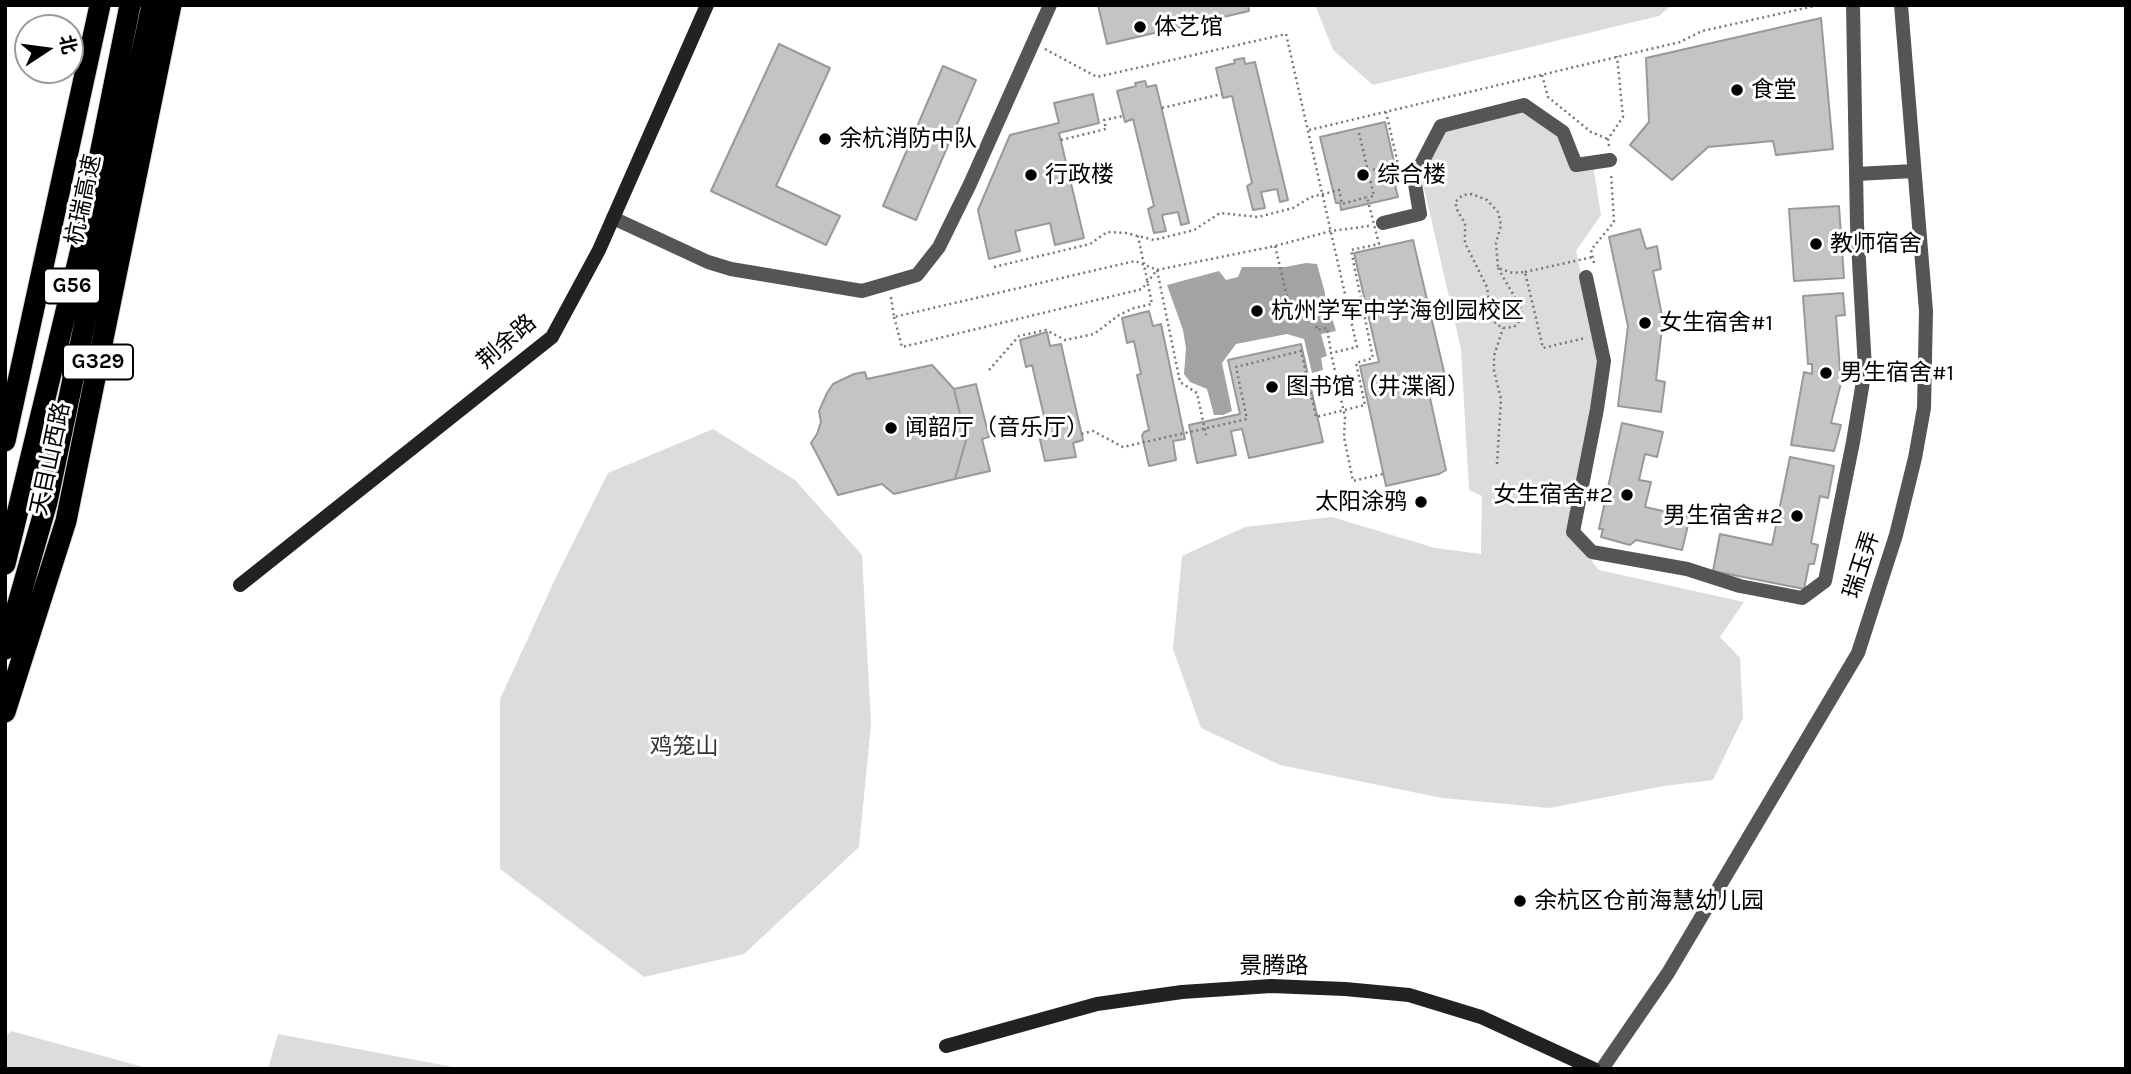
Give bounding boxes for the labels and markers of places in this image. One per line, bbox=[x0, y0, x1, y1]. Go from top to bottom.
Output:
place label: 体艺馆 bbox=[1154, 13, 1223, 41]
marker: 体艺馆 bbox=[1132, 19, 1148, 35]
place label: 食堂 bbox=[1751, 76, 1797, 104]
marker: 食堂 bbox=[1729, 82, 1745, 98]
place label: 余杭消防中队 bbox=[839, 125, 977, 153]
marker: 余杭消防中队 bbox=[817, 131, 833, 147]
place label: 行政楼 bbox=[1045, 161, 1114, 189]
place label: 综合楼 bbox=[1377, 161, 1446, 189]
marker: 行政楼 bbox=[1023, 167, 1039, 183]
marker: 综合楼 bbox=[1355, 167, 1371, 183]
place label: 教师宿舍 bbox=[1830, 230, 1922, 258]
marker: 教师宿舍 bbox=[1808, 236, 1824, 252]
place label: 杭州学军中学海创园校区 bbox=[1271, 297, 1524, 325]
marker: 杭州学军中学海创园校区 bbox=[1249, 303, 1265, 319]
place label: 女生宿舍#1 bbox=[1659, 309, 1773, 337]
marker: 女生宿舍#1 bbox=[1637, 315, 1653, 331]
place label: 男生宿舍#1 bbox=[1840, 359, 1954, 387]
marker: 男生宿舍#1 bbox=[1818, 365, 1834, 381]
place label: 图书馆（井渫阁） bbox=[1286, 373, 1470, 401]
marker: 图书馆（井渫阁） bbox=[1264, 379, 1280, 395]
place label: 闻韶厅（音乐厅） bbox=[905, 414, 1089, 442]
marker: 闻韶厅（音乐厅） bbox=[883, 420, 899, 436]
place label: 女生宿舍#2 bbox=[1493, 481, 1613, 509]
marker: 女生宿舍#2 bbox=[1619, 487, 1635, 503]
place label: 太阳涂鸦 bbox=[1315, 488, 1407, 516]
marker: 太阳涂鸦 bbox=[1413, 494, 1429, 510]
place label: 男生宿舍#2 bbox=[1663, 502, 1783, 530]
marker: 男生宿舍#2 bbox=[1789, 508, 1805, 524]
place label: 余杭区仓前海慧幼儿园 bbox=[1534, 887, 1764, 915]
marker: 余杭区仓前海慧幼儿园 bbox=[1512, 893, 1528, 909]

